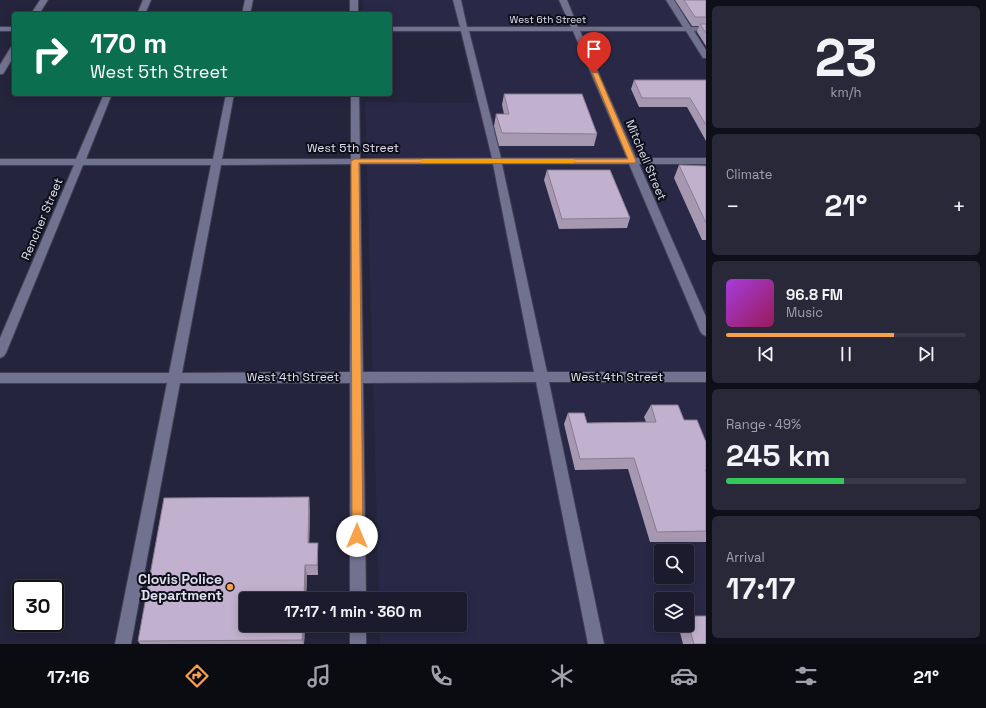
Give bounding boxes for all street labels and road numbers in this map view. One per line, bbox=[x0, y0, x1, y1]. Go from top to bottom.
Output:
street label: West 6th Street bbox=[510, 13, 587, 26]
street label: Mitchell Street bbox=[622, 117, 670, 203]
street label: West 5th Street bbox=[307, 140, 399, 156]
street label: Rencher Street bbox=[17, 175, 67, 263]
street label: West 4th Street bbox=[247, 369, 339, 385]
street label: West 4th Street bbox=[571, 369, 663, 385]

